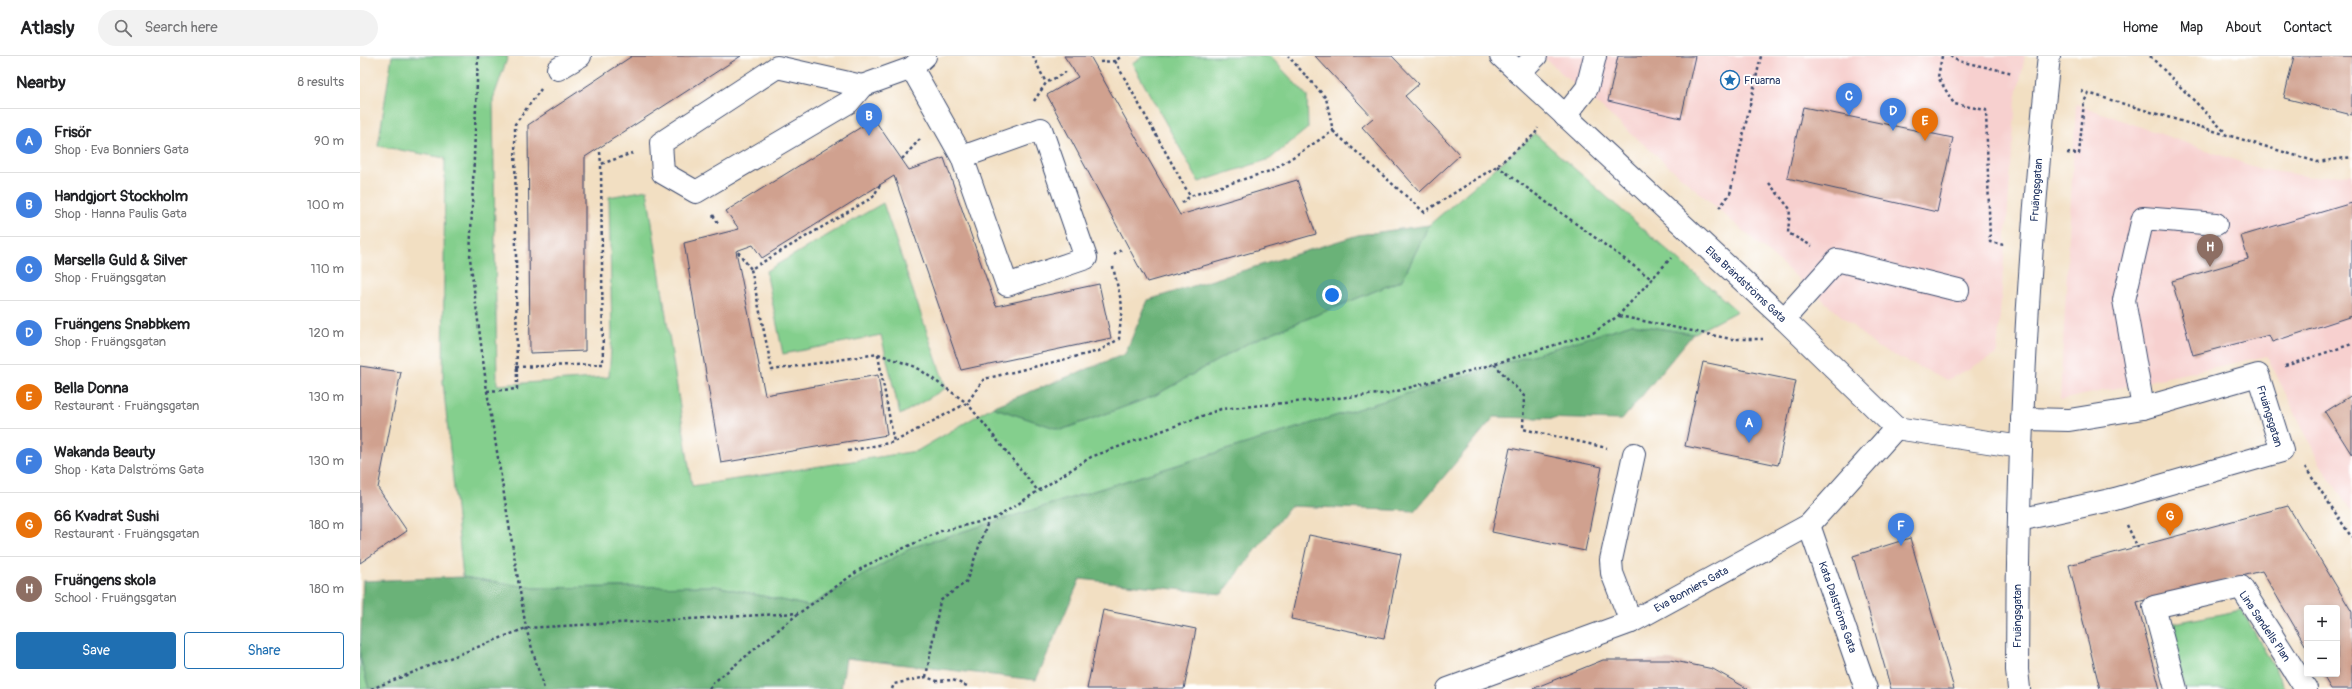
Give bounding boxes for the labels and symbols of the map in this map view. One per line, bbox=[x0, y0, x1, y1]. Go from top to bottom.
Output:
place icon: Fruarna bbox=[1719, 69, 1741, 91]
place label: Fruarna bbox=[1744, 74, 1780, 87]
pin: C bbox=[1836, 83, 1862, 116]
pin: D bbox=[1880, 98, 1906, 131]
pin: B bbox=[856, 103, 882, 136]
pin: E bbox=[1912, 108, 1938, 141]
street label: Fruängsgatan bbox=[2028, 158, 2045, 222]
pin: H bbox=[2197, 234, 2223, 267]
street label: Elsa Brändströms Gata bbox=[1703, 244, 1789, 325]
your location bbox=[1322, 285, 1342, 305]
street label: Fruängsgatan bbox=[2254, 384, 2285, 449]
pin: A bbox=[1736, 410, 1762, 443]
pin: G bbox=[2157, 503, 2183, 536]
pin: F bbox=[1888, 513, 1914, 546]
street label: Kata Dalströms Gata bbox=[1816, 560, 1859, 655]
street label: Eva Bonniers Gata bbox=[1652, 564, 1731, 615]
street label: Fruängsgatan bbox=[2011, 584, 2024, 648]
street label: Lina Sandells Plan bbox=[2236, 588, 2293, 664]

